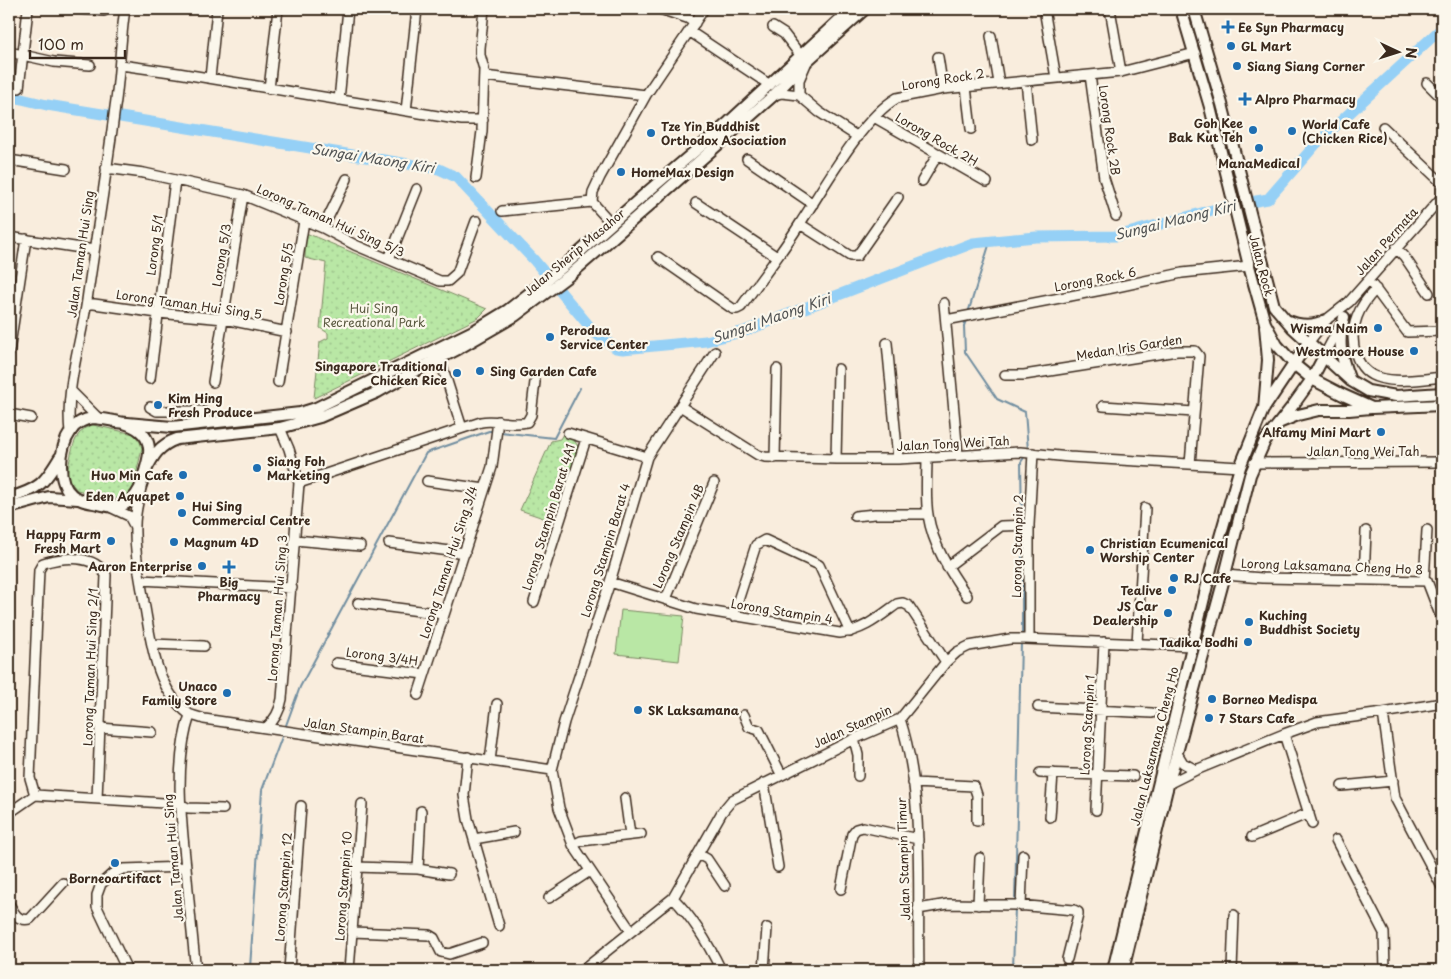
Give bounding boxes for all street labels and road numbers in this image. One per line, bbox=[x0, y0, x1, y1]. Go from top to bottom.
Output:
street label: Lorong Rock 2 bbox=[900, 64, 986, 94]
street label: Lorong Rock 2B bbox=[1095, 84, 1125, 176]
street label: Lorong Rock 2H bbox=[892, 108, 982, 170]
street label: Lorong Taman Hui Sing 5/3 bbox=[254, 179, 408, 261]
street label: Jalan Taman Hui Sing bbox=[62, 189, 98, 319]
street label: Jalan Permata bbox=[1351, 203, 1422, 279]
street label: Jalan Sherip Masahor bbox=[519, 204, 629, 300]
street label: Lorong 5/1 bbox=[141, 214, 167, 276]
street label: Lorong 5/3 bbox=[207, 222, 235, 288]
street label: Jalan Rock bbox=[1245, 232, 1279, 298]
street label: Lorong 5/5 bbox=[269, 241, 297, 307]
street label: Lorong Rock 6 bbox=[1053, 262, 1137, 296]
street label: Lorong Taman Hui Sing 5 bbox=[115, 285, 263, 323]
street label: Medan Iris Garden bbox=[1075, 330, 1183, 364]
street label: Jalan Tong Wei Tah bbox=[896, 431, 1010, 455]
street label: Lorong Stampin Barat 4A1 bbox=[517, 442, 579, 592]
street label: Jalan Tong Wei Tah bbox=[1306, 442, 1420, 460]
street label: Lorong Stampin Barat 4 bbox=[576, 481, 634, 619]
street label: Lorong Stampin 4B bbox=[648, 481, 708, 591]
street label: Lorong Taman Hui Sing 3/4 bbox=[415, 483, 481, 641]
street label: Lorong Stampin 2 bbox=[1007, 494, 1027, 598]
street label: Lorong Taman Hui Sing 3 bbox=[263, 534, 291, 682]
street label: Lorong Laksamana Cheng Ho 8 bbox=[1241, 554, 1423, 578]
street label: Lorong Taman Hui Sing 2/1 bbox=[78, 588, 102, 746]
street label: Lorong Stampin 4 bbox=[730, 594, 834, 628]
street label: Lorong 3/4H bbox=[345, 643, 419, 669]
street label: Jalan Laksamana Cheng Ho bbox=[1126, 664, 1183, 827]
street label: Lorong Stampin 1 bbox=[1075, 674, 1099, 776]
street label: Jalan Stampin bbox=[810, 700, 894, 752]
street label: Jalan Stampin Barat bbox=[303, 713, 426, 747]
street label: Jalan Taman Hui Sing bbox=[158, 793, 188, 923]
street label: Jalan Stampin Timur bbox=[892, 797, 914, 921]
street label: Lorong Stampin 10 bbox=[330, 830, 356, 941]
street label: Lorong Stampin 12 bbox=[270, 832, 296, 942]

